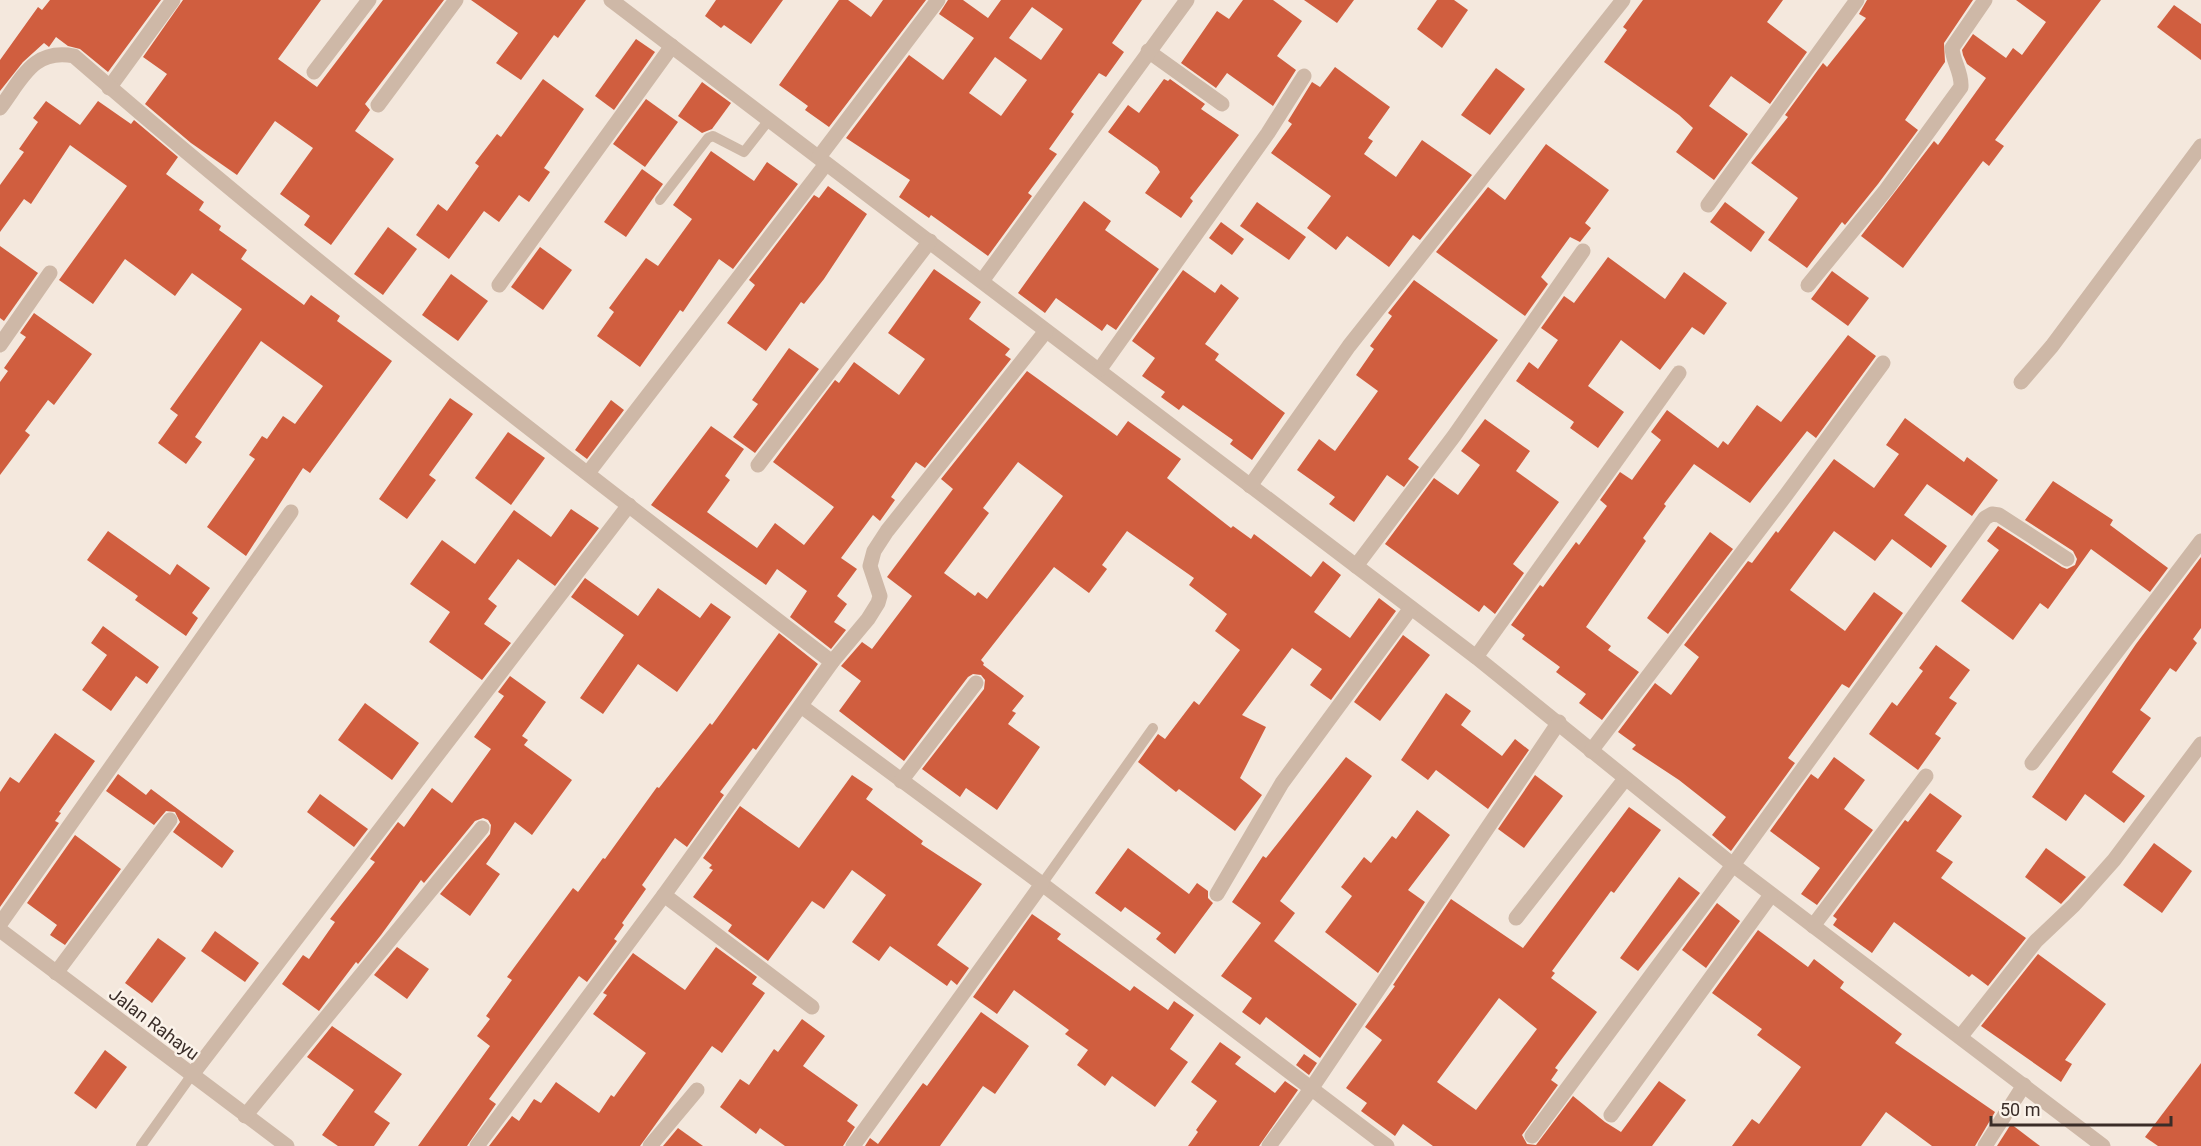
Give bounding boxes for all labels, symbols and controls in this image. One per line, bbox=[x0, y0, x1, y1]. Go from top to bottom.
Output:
street label: Jalan Rahayu bbox=[105, 983, 203, 1064]
scale bar bbox=[1991, 1089, 2171, 1127]
text: 50 m bbox=[2000, 1099, 2040, 1120]

